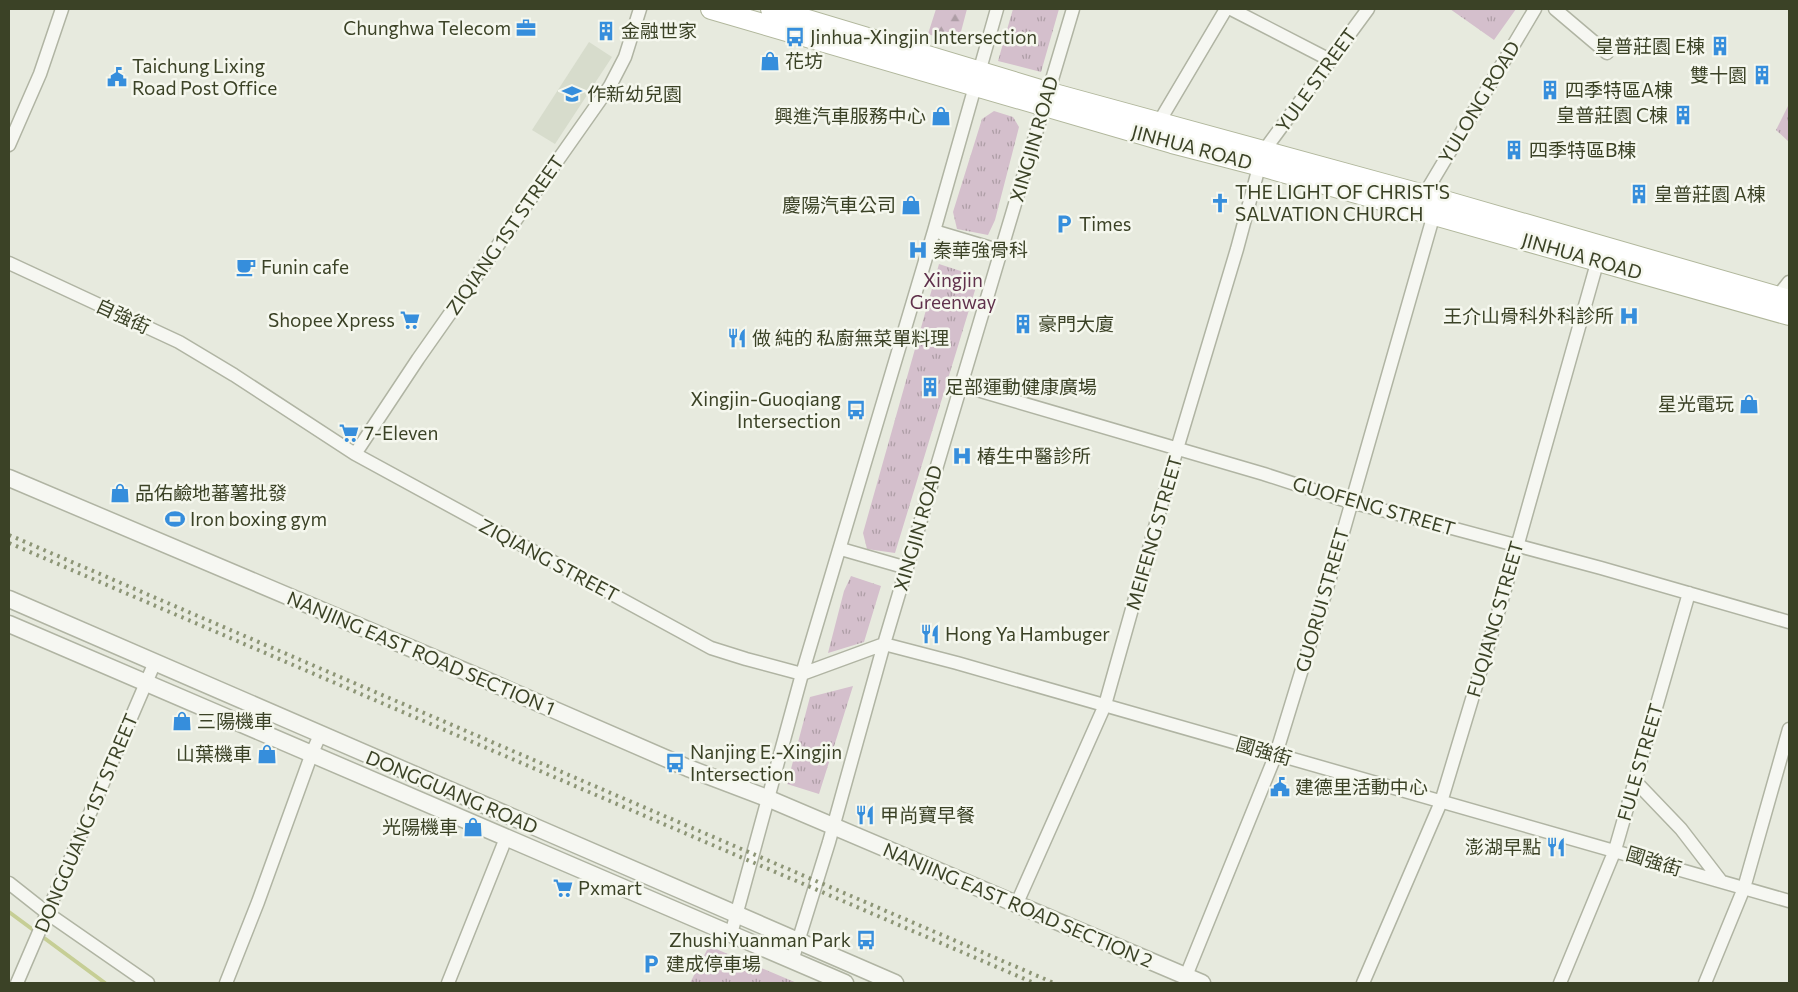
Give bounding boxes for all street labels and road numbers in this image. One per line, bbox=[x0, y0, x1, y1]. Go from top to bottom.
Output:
street label: YULE STREET bbox=[1270, 23, 1361, 136]
street label: YULONG ROAD bbox=[1433, 36, 1524, 167]
street label: XINGJIN ROAD bbox=[1005, 73, 1062, 204]
street label: JINHUA ROAD bbox=[1129, 119, 1255, 174]
street label: ZIQIANG 1ST STREET bbox=[441, 151, 568, 319]
street label: JINHUA ROAD bbox=[1519, 227, 1645, 284]
street label: 自強街 bbox=[93, 293, 154, 338]
street label: MEIFENG STREET bbox=[1120, 453, 1187, 613]
street label: XINGJIN ROAD bbox=[889, 462, 946, 593]
street label: GUOFENG STREET bbox=[1290, 471, 1458, 540]
street label: ZIQIANG STREET bbox=[476, 513, 623, 606]
street label: GUORUI STREET bbox=[1290, 525, 1353, 675]
street label: FUQIANG STREET bbox=[1461, 538, 1528, 699]
street label: NANJING EAST ROAD SECTION 1 bbox=[284, 586, 558, 719]
street label: FULE STREET bbox=[1612, 700, 1667, 823]
street label: DONGGUANG 1ST STREET bbox=[29, 710, 142, 936]
street label: 國強街 bbox=[1234, 732, 1295, 769]
street label: DONGGUANG ROAD bbox=[363, 745, 542, 838]
street label: NANJING EAST ROAD SECTION 2 bbox=[880, 837, 1156, 972]
street label: 國強街 bbox=[1624, 841, 1685, 880]

